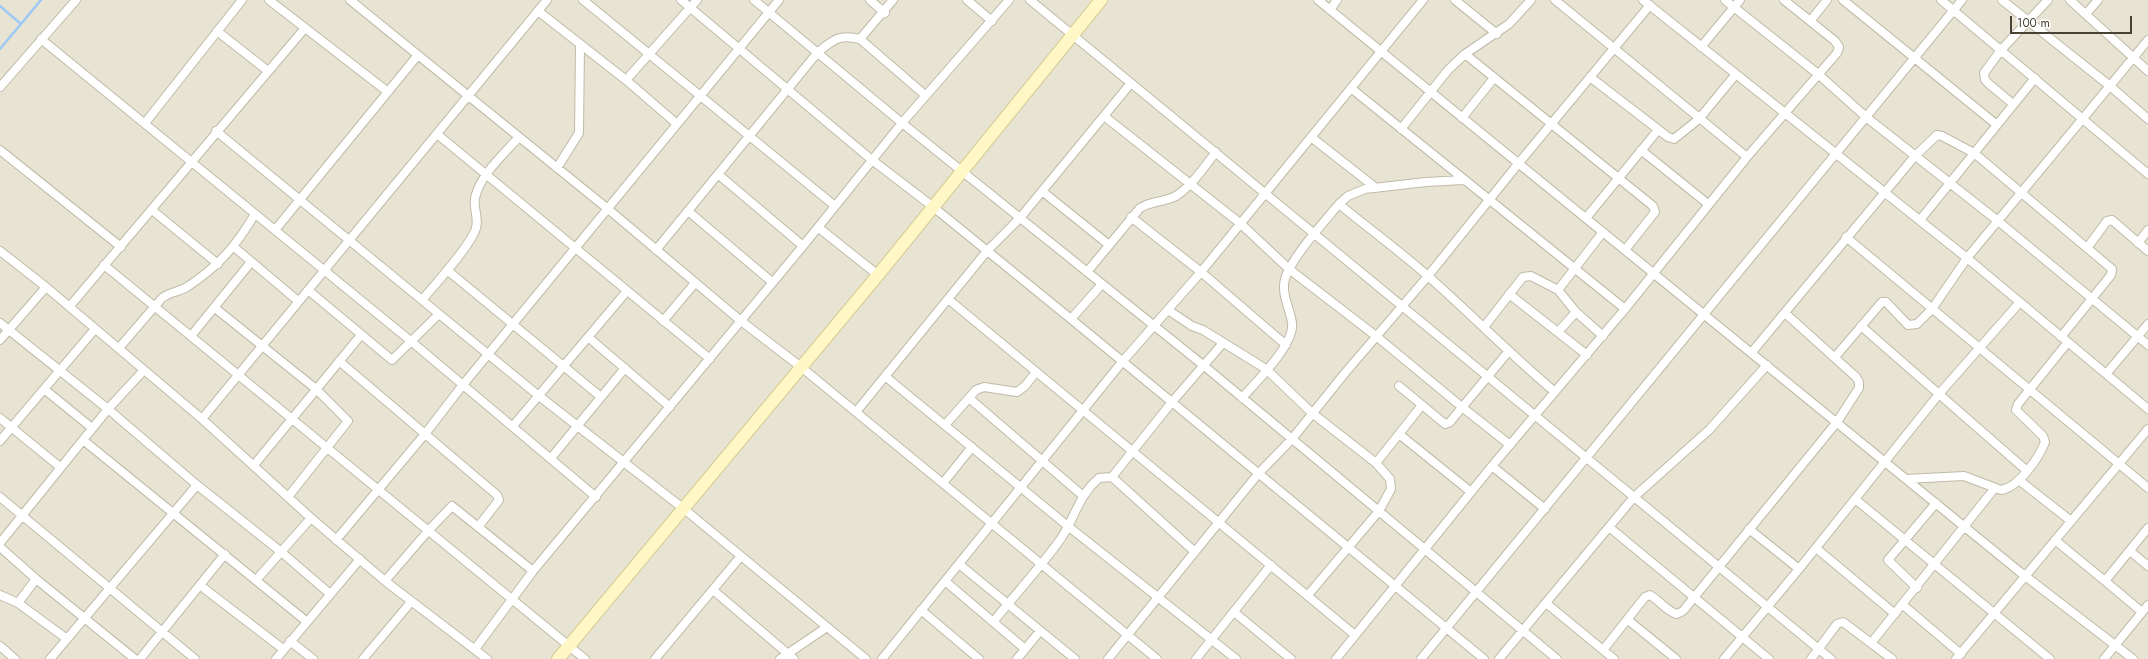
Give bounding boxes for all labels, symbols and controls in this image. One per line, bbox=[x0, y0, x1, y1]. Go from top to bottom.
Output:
scale bar bbox=[2012, 8, 2134, 34]
text: 100 m bbox=[2017, 14, 2050, 32]

